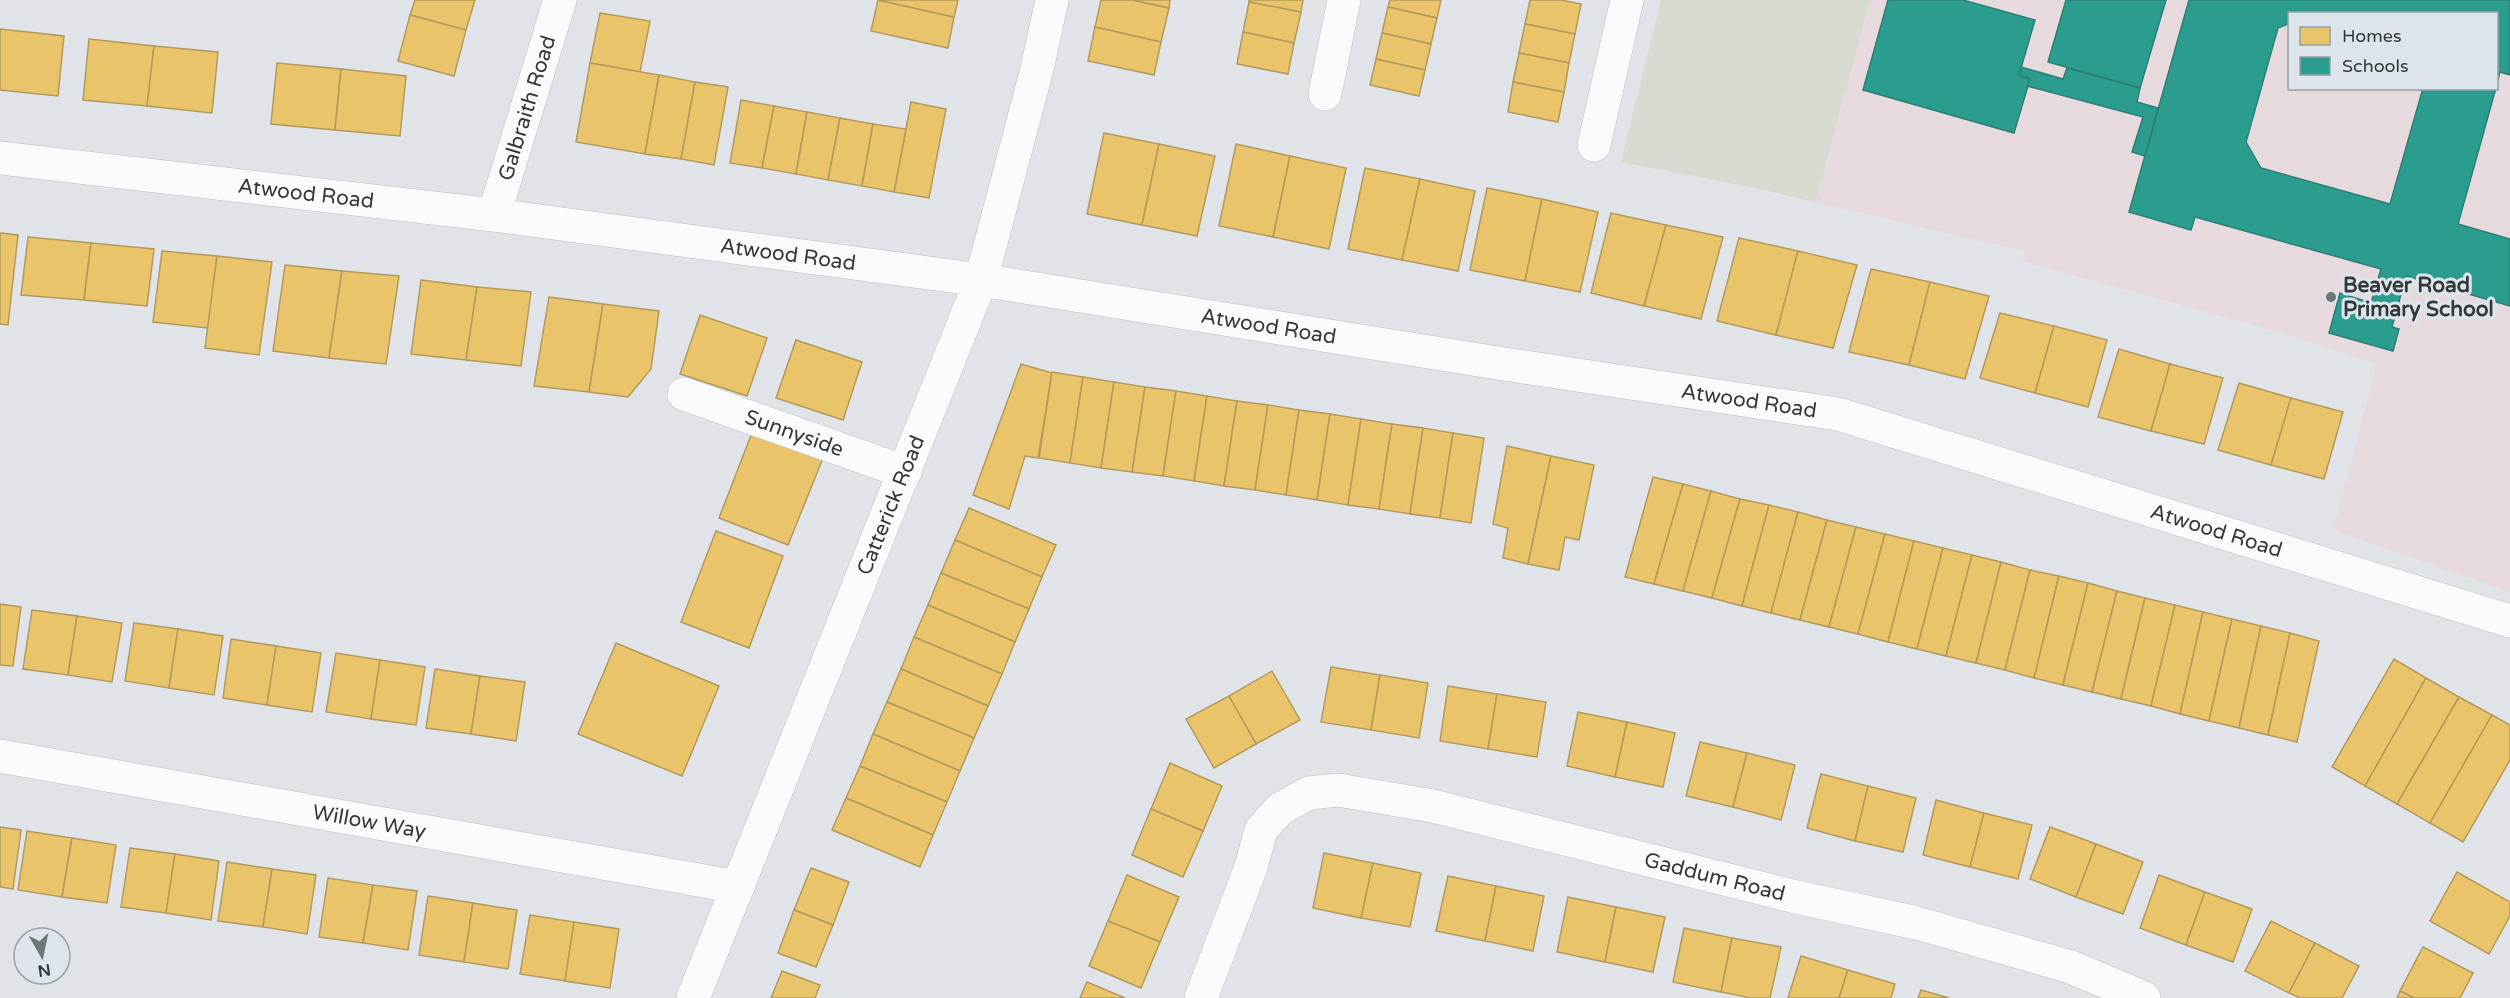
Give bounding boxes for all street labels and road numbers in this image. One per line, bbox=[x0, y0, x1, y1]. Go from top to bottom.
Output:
street label: Galbraith Road bbox=[493, 33, 561, 184]
street label: Atwood Road bbox=[237, 174, 375, 214]
street label: Atwood Road bbox=[719, 233, 857, 276]
street label: Atwood Road bbox=[1199, 304, 1338, 350]
street label: Atwood Road bbox=[1679, 379, 1818, 424]
street label: Sunnyside bbox=[742, 405, 847, 462]
street label: Catterick Road bbox=[852, 432, 930, 579]
street label: Atwood Road bbox=[2147, 499, 2285, 563]
street label: Willow Way bbox=[310, 800, 428, 844]
street label: Gaddum Road bbox=[1642, 847, 1788, 907]

